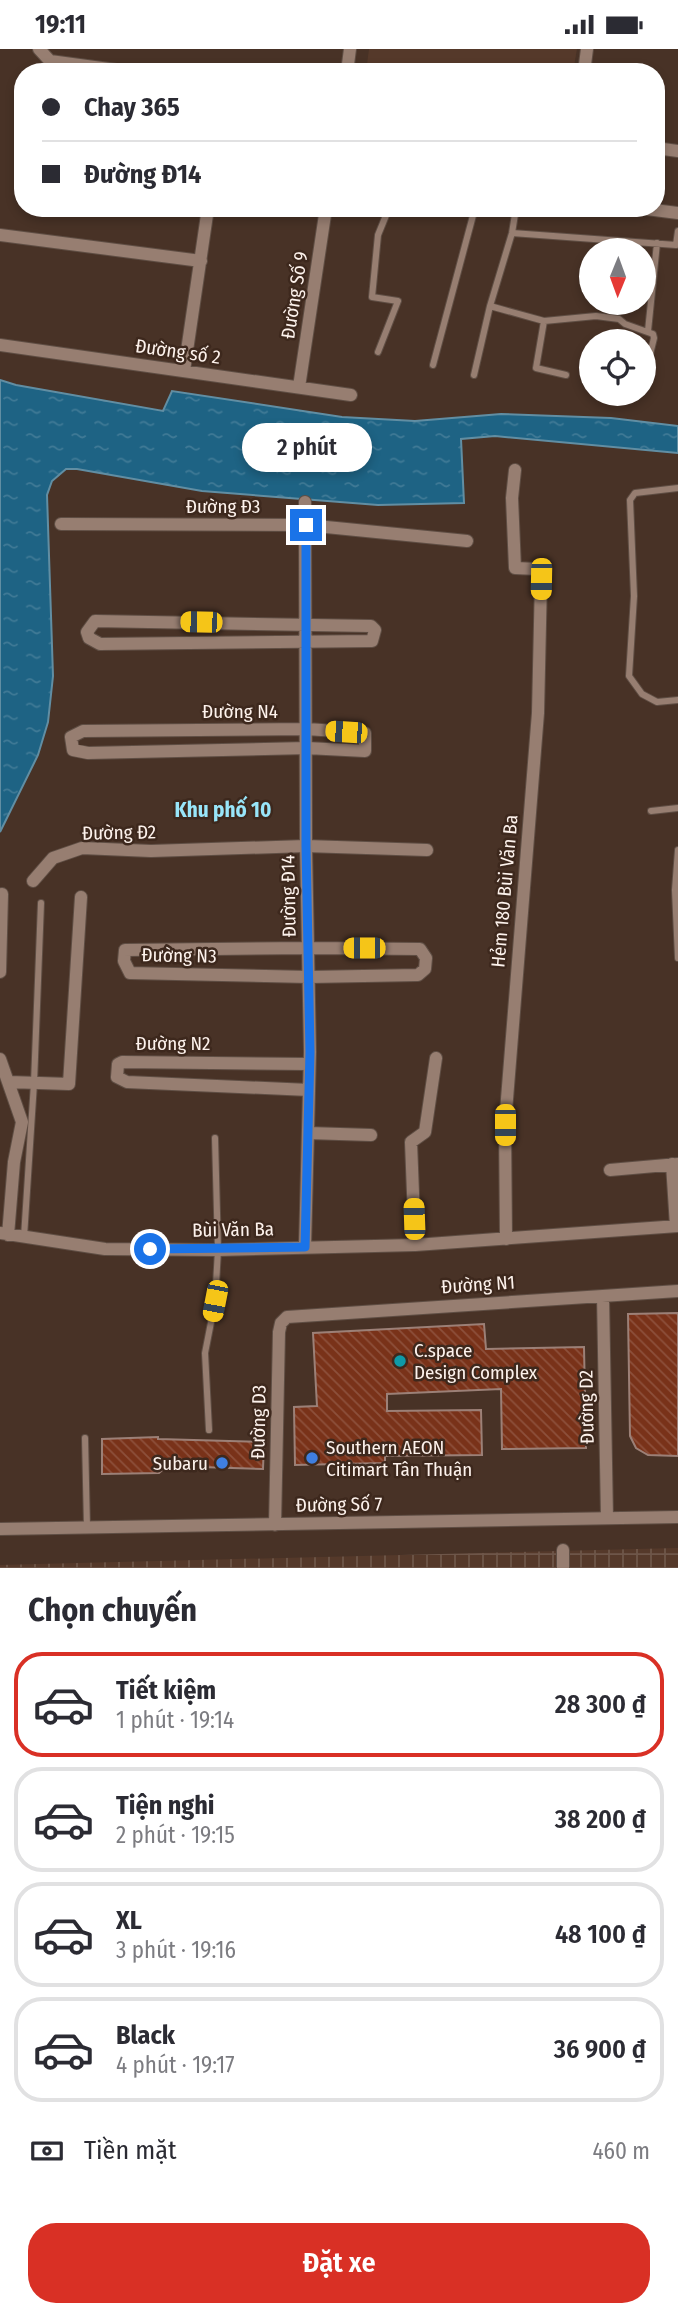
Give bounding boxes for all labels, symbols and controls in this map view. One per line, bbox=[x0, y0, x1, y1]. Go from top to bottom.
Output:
text: 19:11 bbox=[35, 9, 86, 40]
text: Chay 365 bbox=[84, 92, 180, 123]
text: Đường Đ14 bbox=[84, 159, 201, 190]
north arrow bbox=[579, 238, 656, 315]
map controls bbox=[579, 238, 656, 406]
street label: Đường Số 9 bbox=[276, 250, 313, 340]
button: locate bbox=[579, 329, 656, 406]
street label: Đường số 2 bbox=[134, 334, 222, 369]
callout: 2 phút bbox=[241, 423, 371, 473]
text: 2 phút bbox=[277, 433, 337, 461]
street label: Đường Đ3 bbox=[186, 495, 260, 518]
route end bbox=[290, 509, 322, 541]
car bbox=[531, 558, 552, 600]
car bbox=[180, 611, 223, 633]
street label: Đường N4 bbox=[202, 700, 278, 723]
car bbox=[325, 720, 368, 744]
district label: Khu phố 10 bbox=[175, 795, 271, 823]
street label: Hẻm 180 Bùi Văn Ba bbox=[486, 814, 523, 968]
street label: Đường Đ2 bbox=[82, 820, 156, 845]
street label: Đường Đ14 bbox=[276, 854, 301, 938]
car bbox=[344, 938, 386, 959]
street label: Đường N3 bbox=[141, 943, 217, 968]
street label: Đường N2 bbox=[136, 1032, 211, 1055]
car bbox=[495, 1104, 516, 1146]
car bbox=[403, 1198, 426, 1240]
street label: Bùi Văn Ba bbox=[192, 1217, 274, 1242]
route start bbox=[134, 1233, 166, 1265]
street label: Đường N1 bbox=[440, 1270, 516, 1299]
car bbox=[201, 1278, 230, 1324]
place label: C.space Design Complex bbox=[414, 1339, 538, 1384]
marker: C.space Design Complex bbox=[392, 1353, 408, 1369]
street label: Đường D2 bbox=[574, 1370, 599, 1444]
street label: Đường D3 bbox=[246, 1385, 271, 1459]
place label: Southern AEON Citimart Tân Thuận bbox=[326, 1436, 472, 1481]
marker: Southern AEON Citimart Tân Thuận bbox=[304, 1450, 320, 1466]
place label: Subaru bbox=[153, 1452, 208, 1475]
marker: Subaru bbox=[214, 1455, 230, 1471]
street label: Đường Số 7 bbox=[295, 1492, 383, 1517]
text: Chọn chuyến bbox=[28, 1591, 197, 1629]
icon: car bbox=[32, 1673, 95, 1736]
text: Tiết kiệm bbox=[116, 1675, 216, 1706]
text: 28 300 ₫ bbox=[555, 1689, 646, 1720]
text: 1 phút · 19:14 bbox=[116, 1706, 234, 1734]
icon: car bbox=[32, 1788, 95, 1851]
text: Tiện nghi bbox=[116, 1790, 215, 1821]
text: 38 200 ₫ bbox=[555, 1804, 646, 1835]
text: 2 phút · 19:15 bbox=[116, 1821, 235, 1849]
icon: car bbox=[32, 1903, 95, 1966]
text: XL bbox=[116, 1905, 142, 1936]
text: 48 100 ₫ bbox=[555, 1919, 646, 1950]
text: 3 phút · 19:16 bbox=[116, 1936, 236, 1964]
icon: car bbox=[32, 2018, 95, 2081]
text: Black bbox=[116, 2020, 175, 2051]
text: 36 900 ₫ bbox=[554, 2034, 646, 2065]
text: 4 phút · 19:17 bbox=[116, 2051, 235, 2079]
icon: cash bbox=[28, 2132, 66, 2170]
text: Tiền mặt bbox=[84, 2135, 176, 2166]
text: 460 m bbox=[592, 2137, 650, 2165]
button: Đặt xe bbox=[28, 2223, 650, 2303]

